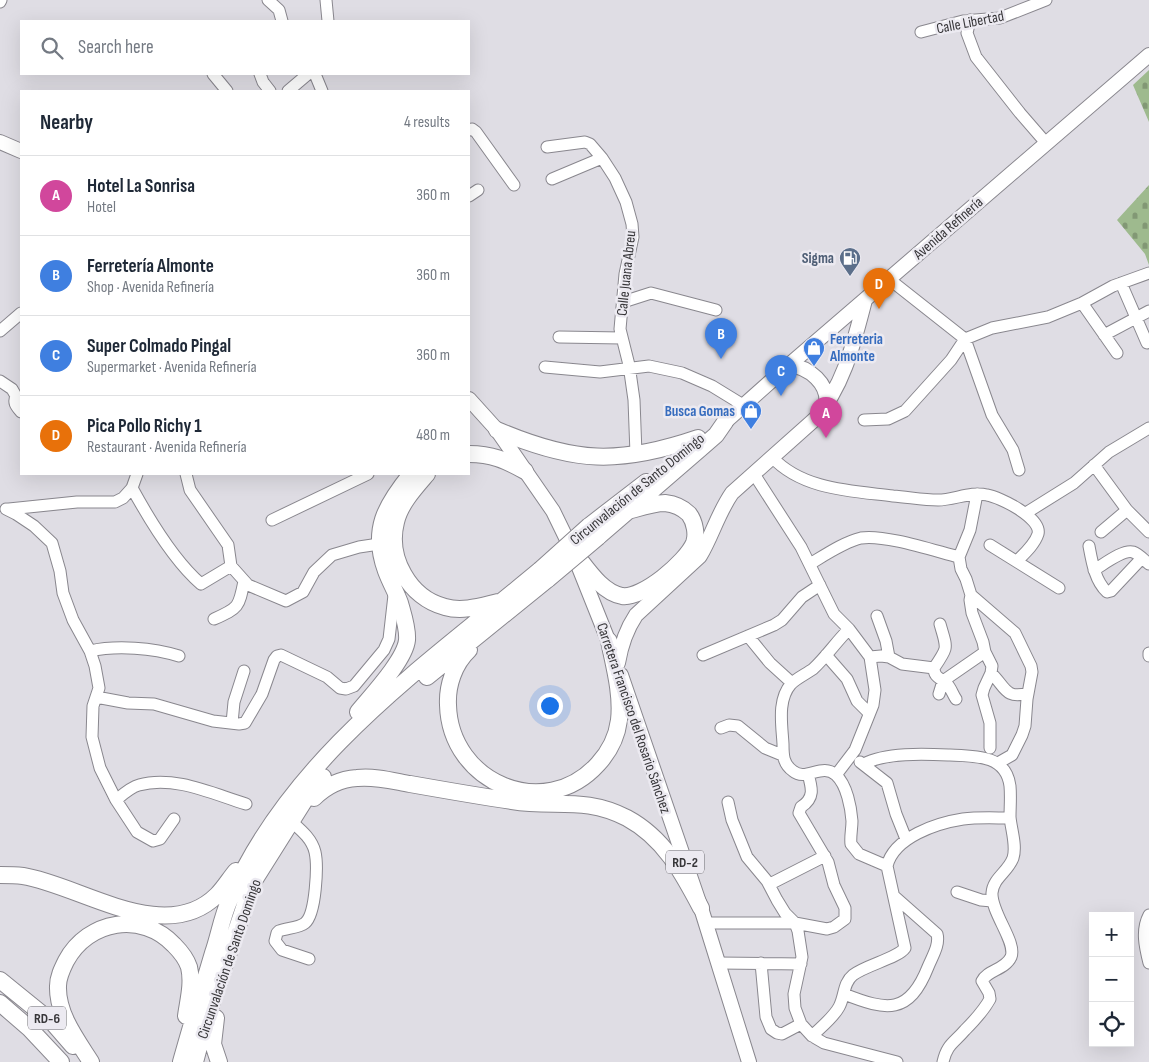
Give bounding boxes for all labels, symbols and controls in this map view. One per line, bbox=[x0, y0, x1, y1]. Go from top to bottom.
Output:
street label: Calle Libertad bbox=[935, 7, 1005, 38]
search box bbox=[20, 20, 470, 75]
icon: search bbox=[38, 34, 66, 62]
text: Search here bbox=[78, 36, 154, 59]
text: Nearby bbox=[40, 110, 93, 135]
text: 4 results bbox=[404, 113, 450, 132]
text: Hotel La Sonrisa bbox=[87, 175, 195, 198]
text: A bbox=[52, 186, 60, 205]
text: 360 m bbox=[416, 186, 450, 205]
street label: Avenida Refinería bbox=[909, 193, 987, 264]
text: Hotel bbox=[87, 198, 116, 217]
street label: Calle Juana Abreu bbox=[613, 229, 640, 317]
fuel station icon: Sigma bbox=[838, 246, 862, 277]
place label: Sigma bbox=[802, 249, 834, 268]
text: Ferretería Almonte bbox=[87, 255, 214, 278]
text: B bbox=[52, 266, 60, 285]
text: 360 m bbox=[416, 266, 450, 285]
pin: D bbox=[863, 268, 895, 309]
text: Shop · Avenida Refinería bbox=[87, 278, 214, 297]
pin: B bbox=[705, 318, 737, 359]
place label: Ferreteria Almonte bbox=[829, 330, 883, 366]
text: Super Colmado Pingal bbox=[87, 335, 231, 358]
shop icon: Ferreteria Almonte bbox=[802, 336, 826, 367]
text: C bbox=[52, 346, 60, 365]
text: 360 m bbox=[416, 346, 450, 365]
pin: C bbox=[765, 355, 797, 396]
text: Supermarket · Avenida Refinería bbox=[87, 358, 257, 377]
pin: A bbox=[810, 397, 842, 438]
shop icon: Busca Gomas bbox=[739, 399, 763, 430]
place label: Busca Gomas bbox=[665, 402, 735, 421]
text: Pica Pollo Richy 1 bbox=[87, 415, 202, 438]
text: D bbox=[52, 426, 60, 445]
text: 480 m bbox=[416, 426, 450, 445]
street label: Circunvalación de Santo Domingo bbox=[566, 429, 708, 550]
text: Restaurant · Avenida Refinería bbox=[87, 438, 247, 457]
street label: Carretera Francisco del Rosario Sánchez bbox=[592, 620, 675, 816]
your location bbox=[537, 693, 563, 719]
road number: RD-2 bbox=[666, 850, 704, 874]
street label: Circunvalación de Santo Domingo bbox=[193, 877, 266, 1041]
map controls bbox=[1089, 912, 1134, 1047]
button: + bbox=[1089, 912, 1134, 957]
button: − bbox=[1089, 957, 1134, 1002]
button: locate bbox=[1089, 1002, 1134, 1047]
road number: RD-6 bbox=[28, 1006, 66, 1030]

